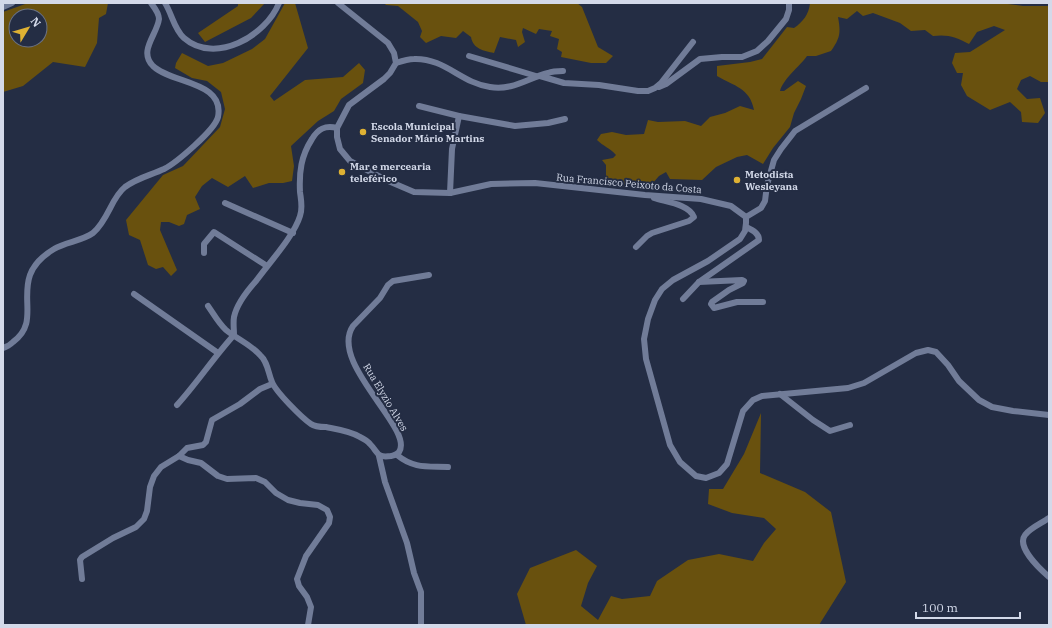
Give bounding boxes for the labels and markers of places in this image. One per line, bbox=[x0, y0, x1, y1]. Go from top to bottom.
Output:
place label: Escola Municipal Senador Mário Martins bbox=[371, 120, 484, 145]
marker: Escola Municipal Senador Mário Martins bbox=[358, 127, 368, 137]
place label: Mar e mercearia teleférico bbox=[350, 160, 431, 185]
marker: Mar e mercearia teleférico bbox=[337, 167, 347, 177]
place label: Metodista Wesleyana bbox=[745, 168, 798, 193]
marker: Metodista Wesleyana bbox=[732, 175, 742, 185]

